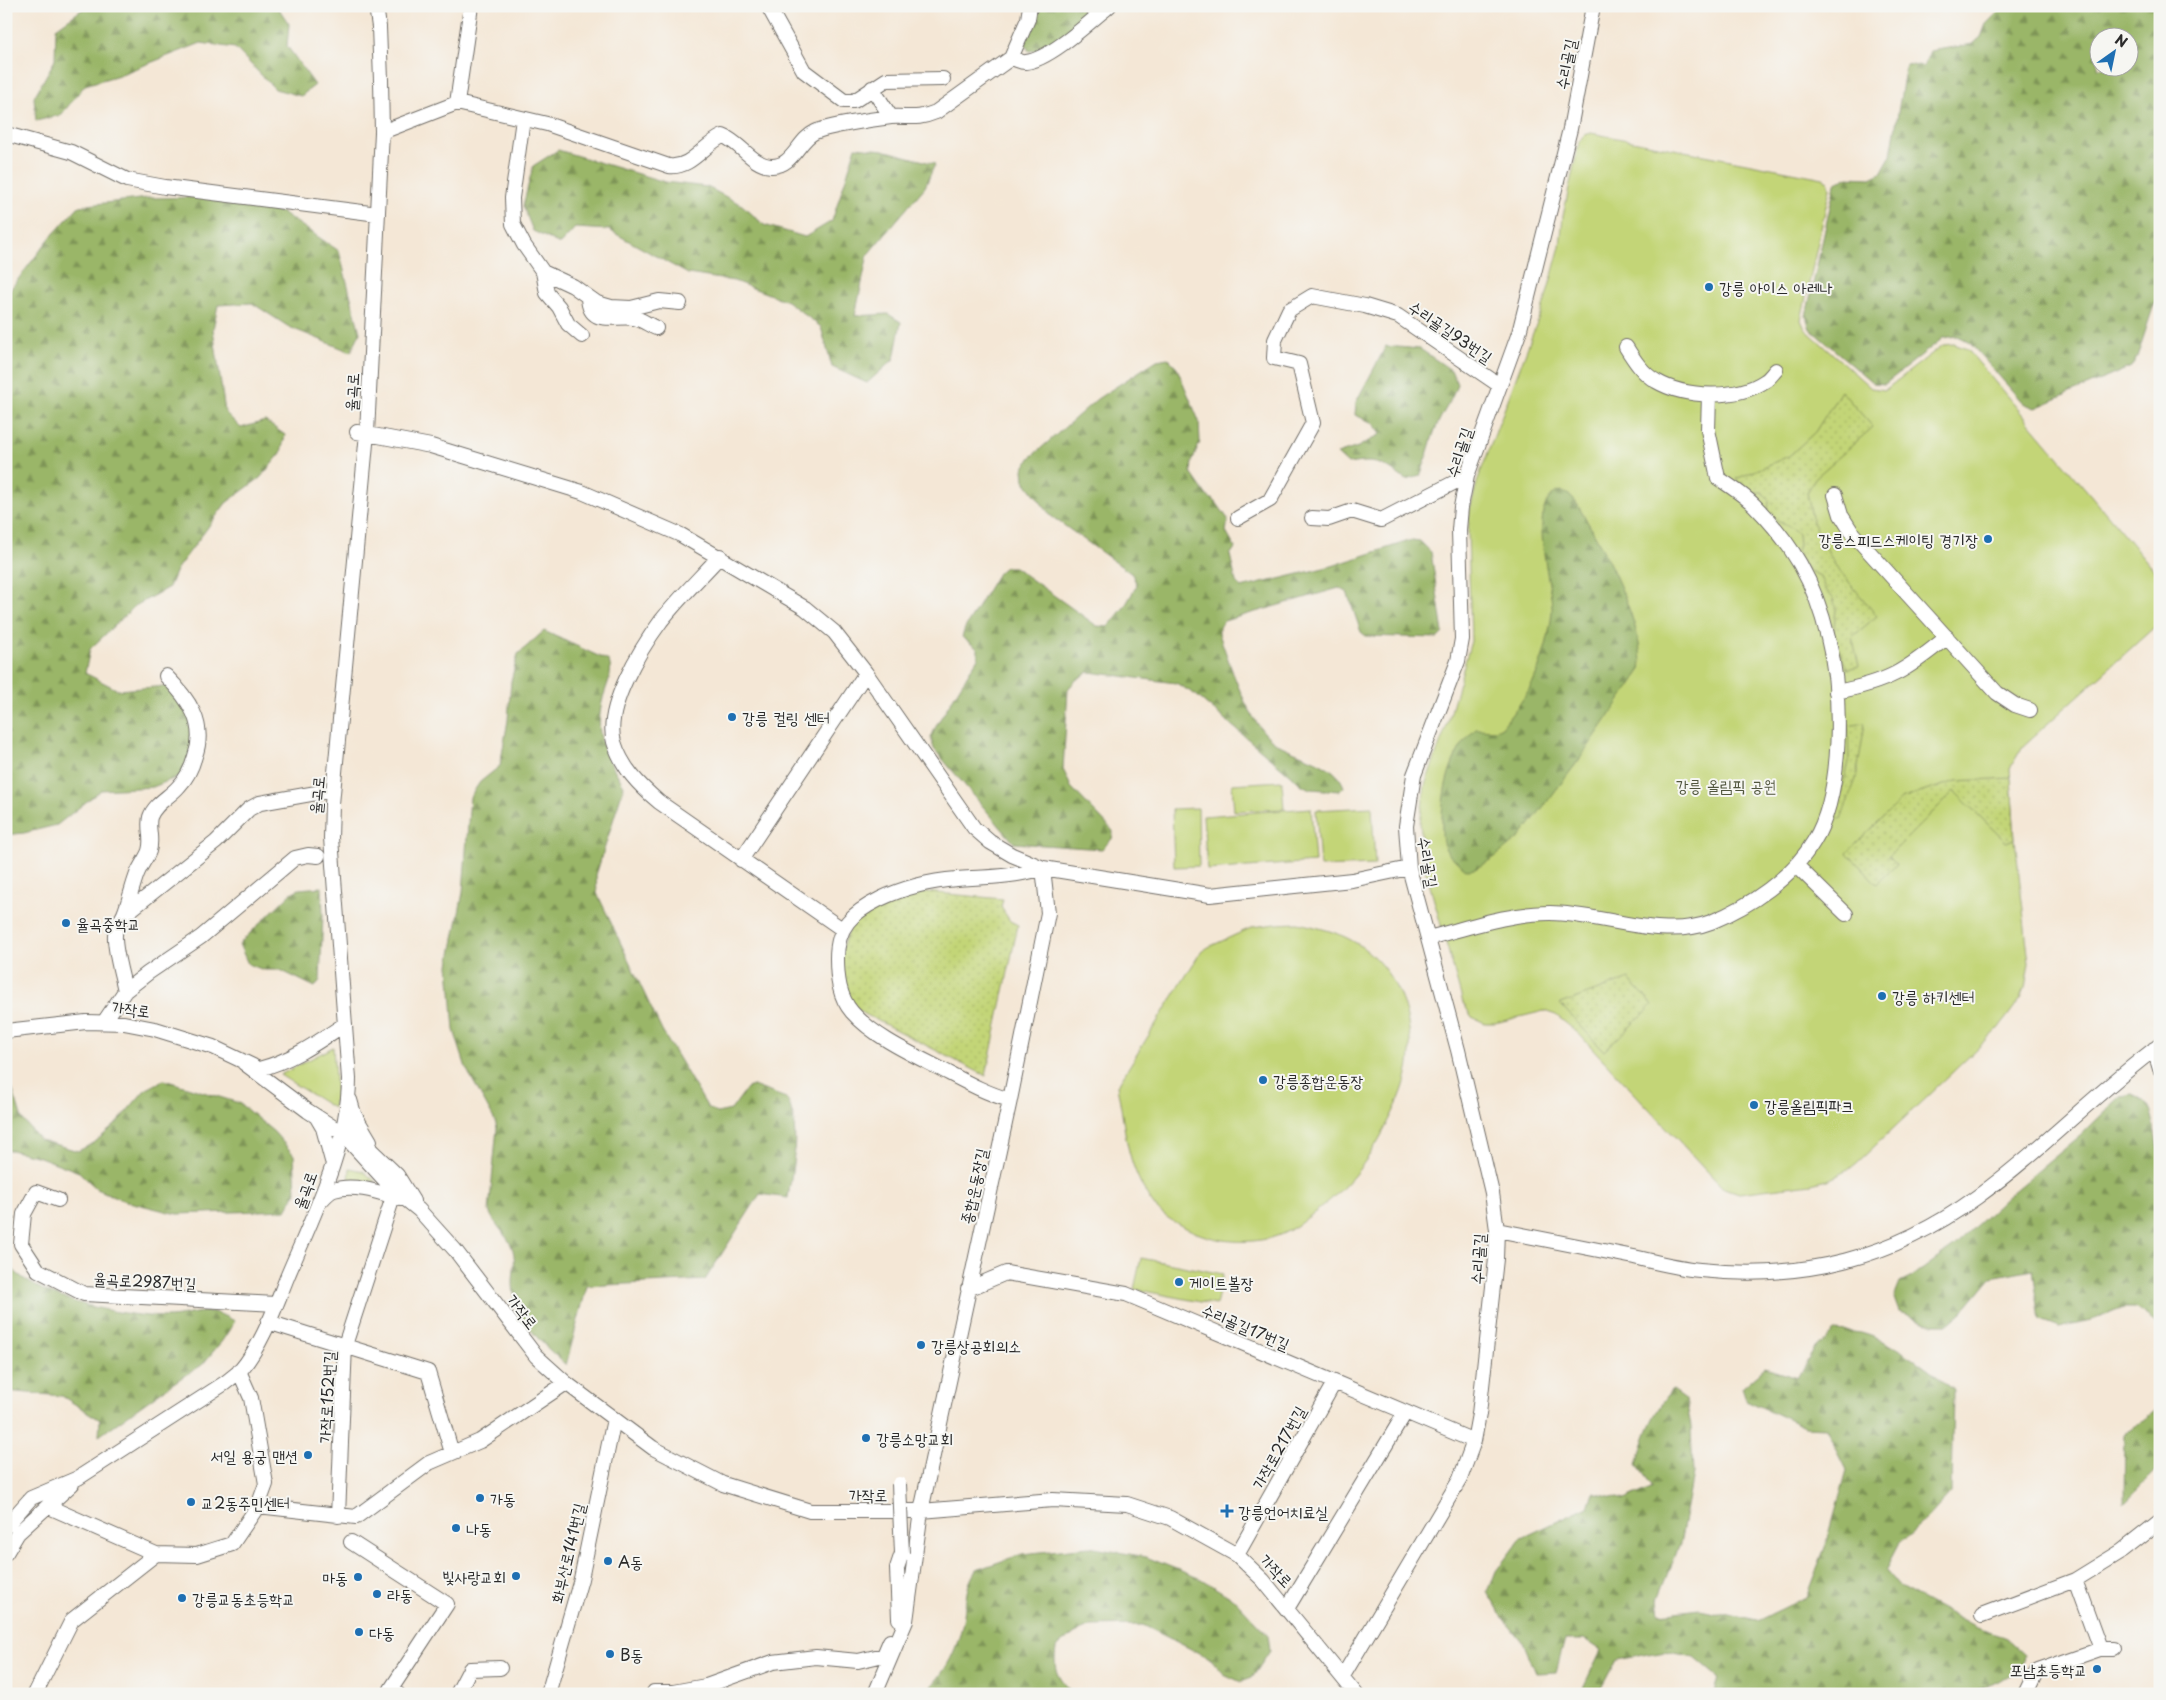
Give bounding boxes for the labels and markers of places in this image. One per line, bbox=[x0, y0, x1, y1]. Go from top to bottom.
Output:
place label: 강릉 아이스 아레나 bbox=[1719, 275, 1833, 299]
marker: 강릉 아이스 아레나 bbox=[1703, 281, 1715, 293]
place label: 강릉스피드스케이팅 경기장 bbox=[1818, 527, 1978, 551]
marker: 강릉스피드스케이팅 경기장 bbox=[1982, 533, 1994, 545]
place label: 강릉 컬링 센터 bbox=[742, 705, 830, 729]
marker: 강릉 컬링 센터 bbox=[726, 711, 738, 723]
place label: 율곡중학교 bbox=[76, 911, 140, 935]
marker: 율곡중학교 bbox=[60, 917, 72, 929]
place label: 강릉 하키센터 bbox=[1892, 984, 1974, 1008]
marker: 강릉 하키센터 bbox=[1876, 990, 1888, 1002]
place label: 강릉종합운동장 bbox=[1273, 1068, 1363, 1092]
marker: 강릉종합운동장 bbox=[1257, 1074, 1269, 1086]
place label: 강릉올림픽파크 bbox=[1764, 1093, 1854, 1117]
marker: 강릉올림픽파크 bbox=[1748, 1099, 1760, 1111]
place label: 게이트볼장 bbox=[1189, 1270, 1254, 1294]
marker: 게이트볼장 bbox=[1173, 1276, 1185, 1288]
place label: 강릉상공회의소 bbox=[931, 1333, 1021, 1357]
marker: 강릉상공회의소 bbox=[915, 1339, 927, 1351]
place label: 강릉소망교회 bbox=[876, 1426, 953, 1450]
marker: 강릉소망교회 bbox=[860, 1432, 872, 1444]
place label: 서일 용궁 맨션 bbox=[210, 1443, 298, 1467]
marker: 서일 용궁 맨션 bbox=[302, 1449, 314, 1461]
place label: 가동 bbox=[490, 1486, 516, 1510]
place label: 교2동주민센터 bbox=[201, 1490, 290, 1514]
marker: 가동 bbox=[474, 1492, 486, 1504]
marker: 교2동주민센터 bbox=[185, 1496, 197, 1508]
place label: 강릉언어치료실 bbox=[1238, 1499, 1328, 1523]
marker: 강릉언어치료실 bbox=[1220, 1504, 1234, 1518]
place label: 나동 bbox=[466, 1516, 492, 1540]
marker: 나동 bbox=[450, 1522, 462, 1534]
place label: A동 bbox=[618, 1549, 643, 1573]
marker: A동 bbox=[602, 1555, 614, 1567]
place label: 빛사랑교회 bbox=[442, 1564, 506, 1588]
place label: 마동 bbox=[322, 1565, 348, 1589]
marker: 빛사랑교회 bbox=[510, 1570, 522, 1582]
marker: 마동 bbox=[352, 1571, 364, 1583]
place label: 라동 bbox=[387, 1582, 413, 1606]
place label: 강릉교동초등학교 bbox=[192, 1586, 295, 1610]
marker: 라동 bbox=[371, 1588, 383, 1600]
marker: 강릉교동초등학교 bbox=[176, 1592, 188, 1604]
place label: 다동 bbox=[369, 1620, 395, 1644]
marker: 다동 bbox=[353, 1626, 365, 1638]
place label: B동 bbox=[620, 1642, 643, 1666]
marker: B동 bbox=[604, 1648, 616, 1660]
place label: 포남초등학교 bbox=[2010, 1657, 2087, 1681]
marker: 포남초등학교 bbox=[2091, 1663, 2103, 1675]

